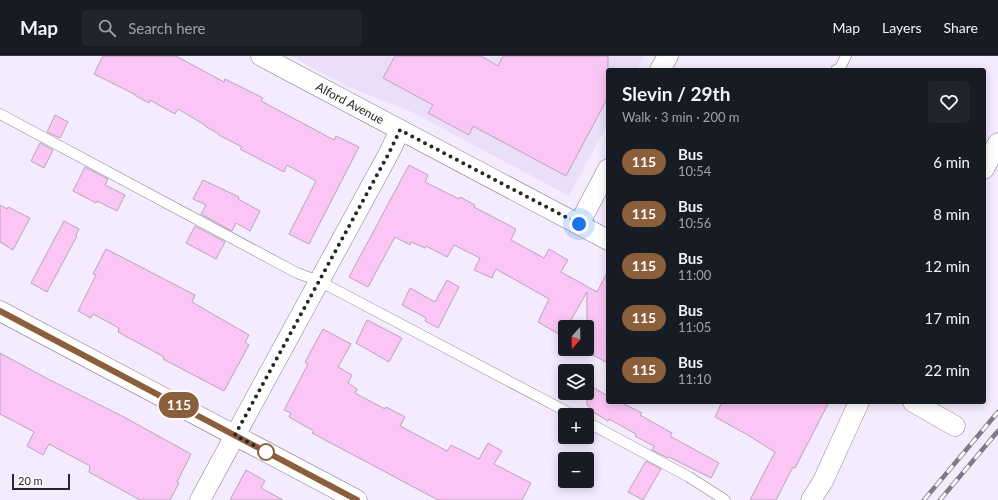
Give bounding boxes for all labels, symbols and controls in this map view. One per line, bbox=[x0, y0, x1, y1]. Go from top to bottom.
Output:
search box bbox=[82, 10, 362, 46]
text: Map bbox=[20, 16, 58, 39]
icon: search bbox=[96, 17, 118, 39]
text: Search here bbox=[128, 19, 206, 37]
text: Map bbox=[832, 19, 860, 36]
text: Layers bbox=[882, 19, 922, 36]
text: Share bbox=[944, 19, 978, 36]
street label: Alford Avenue bbox=[313, 79, 387, 127]
button: heart bbox=[928, 81, 970, 123]
text: Slevin / 29th bbox=[622, 82, 730, 105]
text: Walk · 3 min · 200 m bbox=[622, 109, 740, 125]
text: Bus bbox=[678, 145, 703, 163]
text: 115 bbox=[632, 153, 656, 170]
text: 6 min bbox=[933, 153, 970, 171]
text: 10:54 bbox=[678, 163, 711, 179]
text: Bus bbox=[678, 197, 703, 215]
text: 115 bbox=[632, 205, 656, 222]
text: 8 min bbox=[933, 205, 970, 223]
your location bbox=[569, 214, 589, 234]
text: 10:56 bbox=[678, 215, 711, 231]
text: Bus bbox=[678, 249, 703, 267]
text: 115 bbox=[632, 257, 656, 274]
text: 12 min bbox=[924, 257, 970, 275]
text: 11:00 bbox=[678, 267, 711, 283]
text: Bus bbox=[678, 301, 703, 319]
text: 115 bbox=[632, 309, 656, 326]
text: 17 min bbox=[924, 309, 970, 327]
text: 11:05 bbox=[678, 319, 711, 335]
north arrow bbox=[558, 320, 594, 356]
map controls bbox=[558, 320, 594, 488]
text: Bus bbox=[678, 353, 703, 371]
text: 115 bbox=[632, 361, 656, 378]
text: 22 min bbox=[924, 361, 970, 379]
button: layers bbox=[558, 364, 594, 400]
text: 11:10 bbox=[678, 371, 711, 387]
line badge: 115 bbox=[156, 392, 202, 418]
text: 115 bbox=[167, 396, 191, 413]
button: + bbox=[558, 408, 594, 444]
unlabelled marker bbox=[257, 443, 275, 461]
button: − bbox=[558, 452, 594, 488]
scale bar bbox=[12, 472, 70, 491]
text: 20 m bbox=[18, 474, 43, 487]

